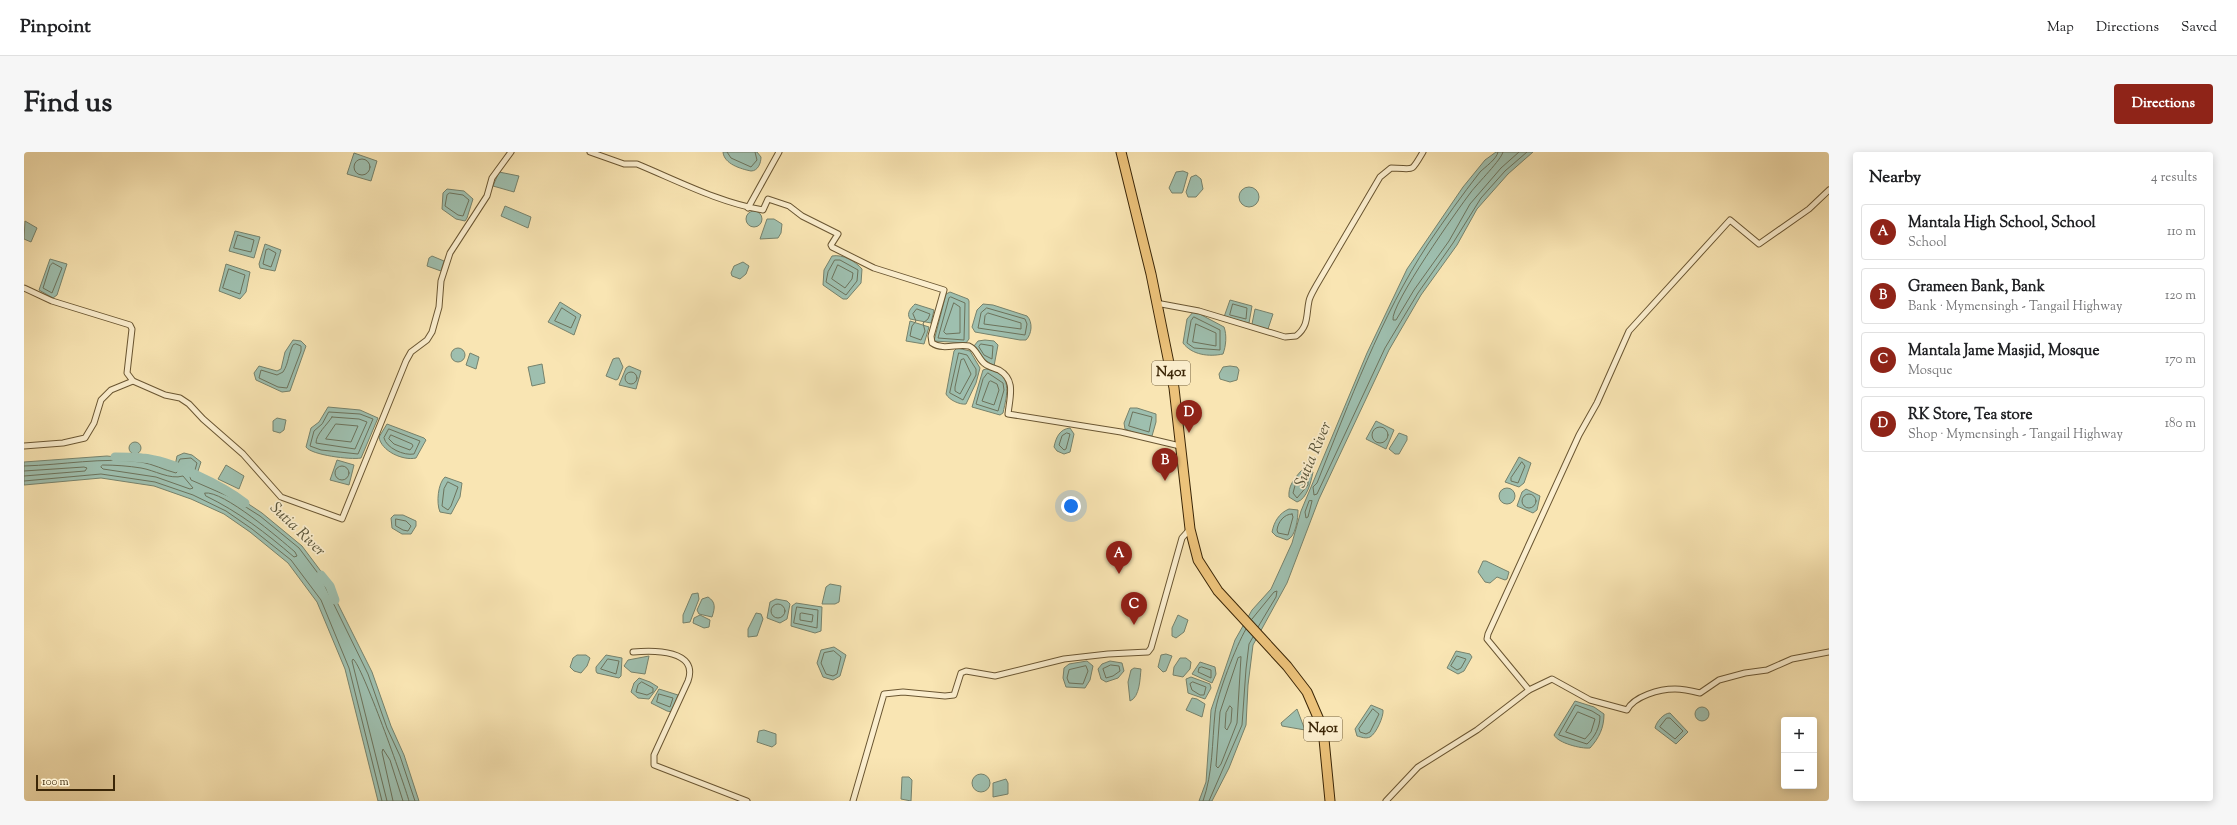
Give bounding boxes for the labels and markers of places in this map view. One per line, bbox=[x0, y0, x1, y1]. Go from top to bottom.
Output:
pin: D bbox=[1176, 400, 1202, 433]
pin: B bbox=[1152, 448, 1178, 481]
pin: A bbox=[1106, 541, 1132, 574]
pin: C bbox=[1121, 592, 1147, 625]

